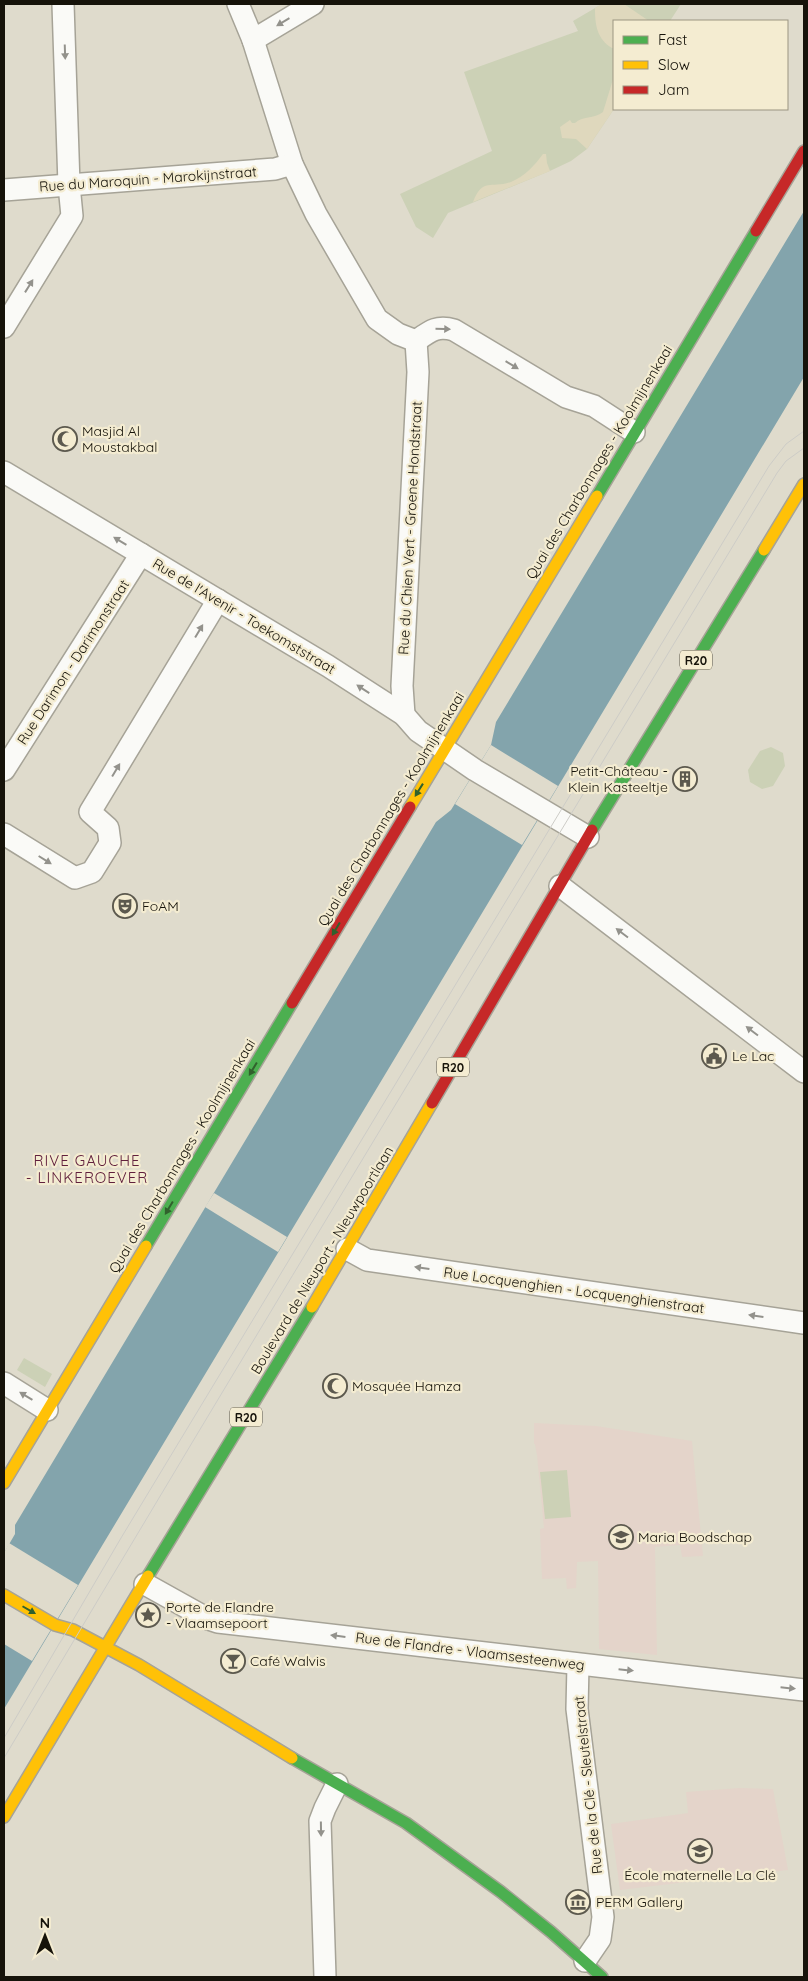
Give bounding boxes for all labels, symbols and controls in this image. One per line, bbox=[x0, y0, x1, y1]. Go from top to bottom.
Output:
one-way arrow bbox=[276, 17, 289, 26]
legend bbox=[613, 20, 788, 110]
text: Fast bbox=[658, 30, 687, 49]
one-way arrow bbox=[61, 45, 69, 61]
text: Slow bbox=[658, 55, 690, 74]
text: Jam bbox=[658, 80, 689, 99]
street label: Rue du Maroquin - Marokijnstraat bbox=[39, 162, 258, 196]
one-way arrow bbox=[25, 279, 34, 292]
one-way arrow bbox=[435, 325, 451, 333]
street label: Quai des Charbonnages - Koolmijnenkaai bbox=[522, 342, 676, 582]
one-way arrow bbox=[505, 360, 518, 369]
street label: Rue du Chien Vert - Groene Hondstraat bbox=[394, 400, 426, 655]
place label: Masjid Al Moustakbal bbox=[82, 422, 157, 456]
mosque icon: Masjid Al Moustakbal bbox=[52, 426, 78, 452]
one-way arrow bbox=[113, 537, 126, 546]
street label: Rue de l'Avenir - Toekomststraat bbox=[149, 554, 339, 678]
street label: Rue Darimon - Darimonstraat bbox=[13, 576, 133, 748]
one-way arrow bbox=[195, 625, 204, 638]
road number: R20 bbox=[680, 650, 712, 670]
one-way arrow bbox=[357, 684, 370, 694]
street label: Quai des Charbonnages - Koolmijnenkaai bbox=[314, 689, 468, 929]
place label: Petit-Château - Klein Kasteeltje bbox=[568, 762, 668, 796]
one-way arrow bbox=[111, 764, 120, 777]
building icon: Petit-Château - Klein Kasteeltje bbox=[672, 766, 698, 792]
one-way arrow bbox=[415, 783, 424, 796]
one-way arrow bbox=[38, 855, 52, 865]
theatre icon: FoAM bbox=[112, 893, 138, 919]
place label: FoAM bbox=[142, 897, 179, 915]
one-way arrow bbox=[332, 923, 341, 936]
one-way arrow bbox=[616, 927, 629, 938]
one-way arrow bbox=[746, 1026, 759, 1037]
street label: Quai des Charbonnages - Koolmijnenkaai bbox=[105, 1036, 259, 1276]
public building icon: Le Lac bbox=[701, 1043, 727, 1069]
place label: Le Lac bbox=[732, 1047, 774, 1065]
road number: R20 bbox=[437, 1058, 469, 1076]
one-way arrow bbox=[248, 1062, 257, 1075]
street label: Boulevard de Nieuport - Nieuwpoortlaan bbox=[247, 1143, 397, 1377]
district label: RIVE GAUCHE - LINKEROEVER bbox=[26, 1151, 148, 1187]
one-way arrow bbox=[164, 1201, 173, 1215]
street label: Rue Locquenghien - Locquenghienstraat bbox=[443, 1263, 706, 1317]
one-way arrow bbox=[414, 1264, 430, 1272]
one-way arrow bbox=[748, 1312, 764, 1320]
mosque icon: Mosquée Hamza bbox=[322, 1373, 348, 1399]
place label: Mosquée Hamza bbox=[352, 1377, 461, 1395]
one-way arrow bbox=[19, 1392, 32, 1401]
road number: R20 bbox=[230, 1408, 262, 1426]
school or university icon: Maria Boodschap bbox=[608, 1524, 634, 1550]
place label: Maria Boodschap bbox=[638, 1528, 752, 1546]
place label: Porte de Flandre - Vlaamsepoort bbox=[166, 1598, 274, 1632]
place icon: Porte de Flandre - Vlaamsepoort bbox=[135, 1602, 161, 1628]
one-way arrow bbox=[23, 1605, 36, 1614]
street label: Rue de Flandre - Vlaamsesteenweg bbox=[354, 1628, 586, 1674]
one-way arrow bbox=[330, 1632, 346, 1640]
bar icon: Café Walvis bbox=[220, 1648, 246, 1674]
place label: Café Walvis bbox=[250, 1652, 326, 1670]
one-way arrow bbox=[619, 1666, 635, 1674]
one-way arrow bbox=[780, 1684, 796, 1692]
street label: Rue de la Clé - Sleutelstraat bbox=[570, 1695, 606, 1875]
one-way arrow bbox=[317, 1821, 325, 1837]
school or university icon: École maternelle La Clé bbox=[687, 1838, 713, 1864]
place label: École maternelle La Clé bbox=[624, 1866, 776, 1884]
museum icon: PERM Gallery bbox=[565, 1889, 591, 1915]
place label: PERM Gallery bbox=[596, 1893, 683, 1911]
north arrow bbox=[20, 1911, 70, 1961]
text: N bbox=[40, 1914, 50, 1932]

